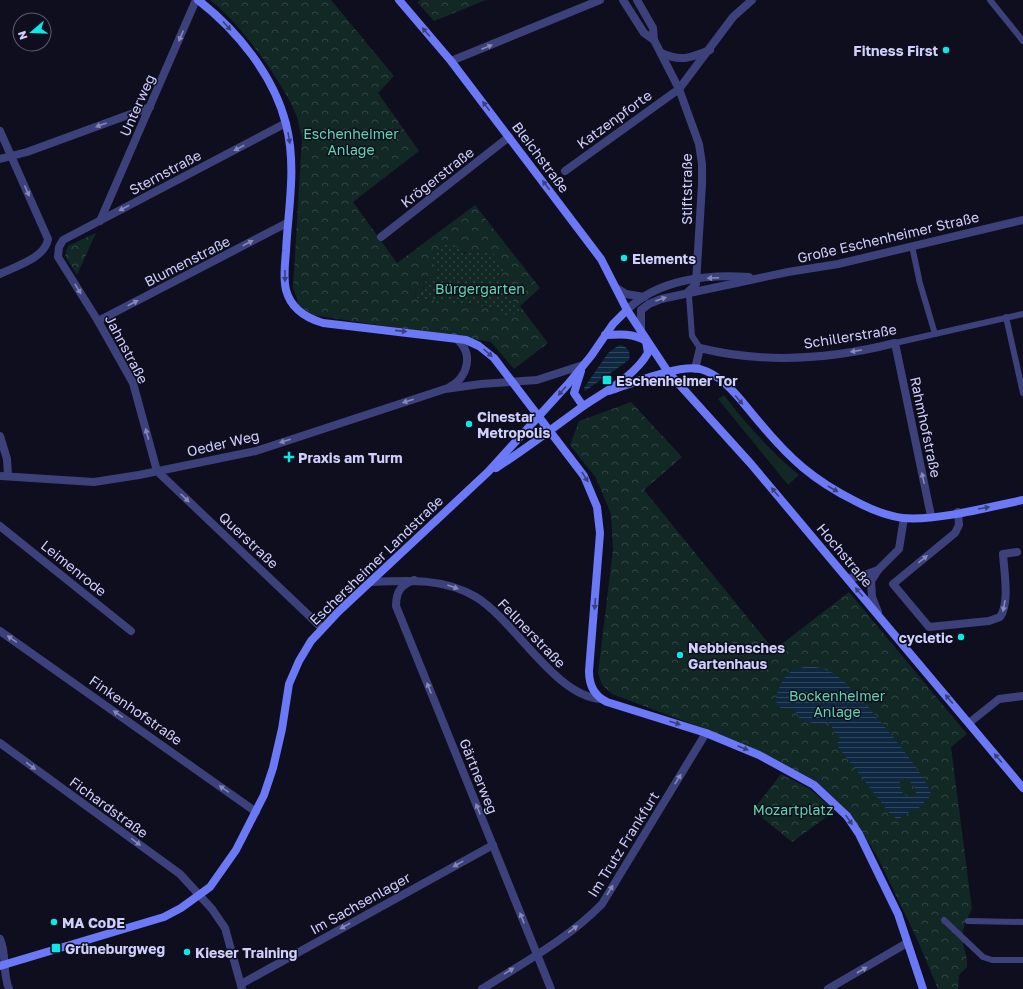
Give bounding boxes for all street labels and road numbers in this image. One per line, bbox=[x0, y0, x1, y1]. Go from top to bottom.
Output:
street label: Unterweg bbox=[116, 71, 158, 139]
street label: Katzenpforte bbox=[573, 86, 655, 152]
street label: Bleichstraße bbox=[509, 118, 573, 196]
street label: Krögerstraße bbox=[397, 143, 477, 211]
street label: Sternstraße bbox=[126, 146, 204, 198]
street label: Stiftstraße bbox=[678, 153, 695, 225]
street label: Große Eschenheimer Straße bbox=[795, 208, 981, 266]
street label: Blumenstraße bbox=[141, 232, 233, 290]
street label: Jahnstraße bbox=[102, 312, 152, 386]
street label: Schillerstraße bbox=[802, 320, 898, 352]
street label: Rahmhofstraße bbox=[907, 375, 945, 479]
street label: Oeder Weg bbox=[185, 426, 261, 460]
street label: Eschersheimer Landstraße bbox=[306, 492, 446, 628]
street label: Querstraße bbox=[216, 508, 282, 572]
street label: Hochstraße bbox=[813, 520, 877, 590]
street label: Leimenrode bbox=[38, 536, 110, 600]
street label: Fellnerstraße bbox=[495, 595, 569, 671]
street label: Finkenhofstraße bbox=[86, 672, 186, 748]
street label: Gärtnerweg bbox=[456, 736, 502, 816]
street label: Fichardstraße bbox=[67, 773, 151, 841]
street label: Im Trutz Frankfurt bbox=[584, 788, 662, 900]
street label: Im Sachsenlager bbox=[307, 868, 414, 938]

